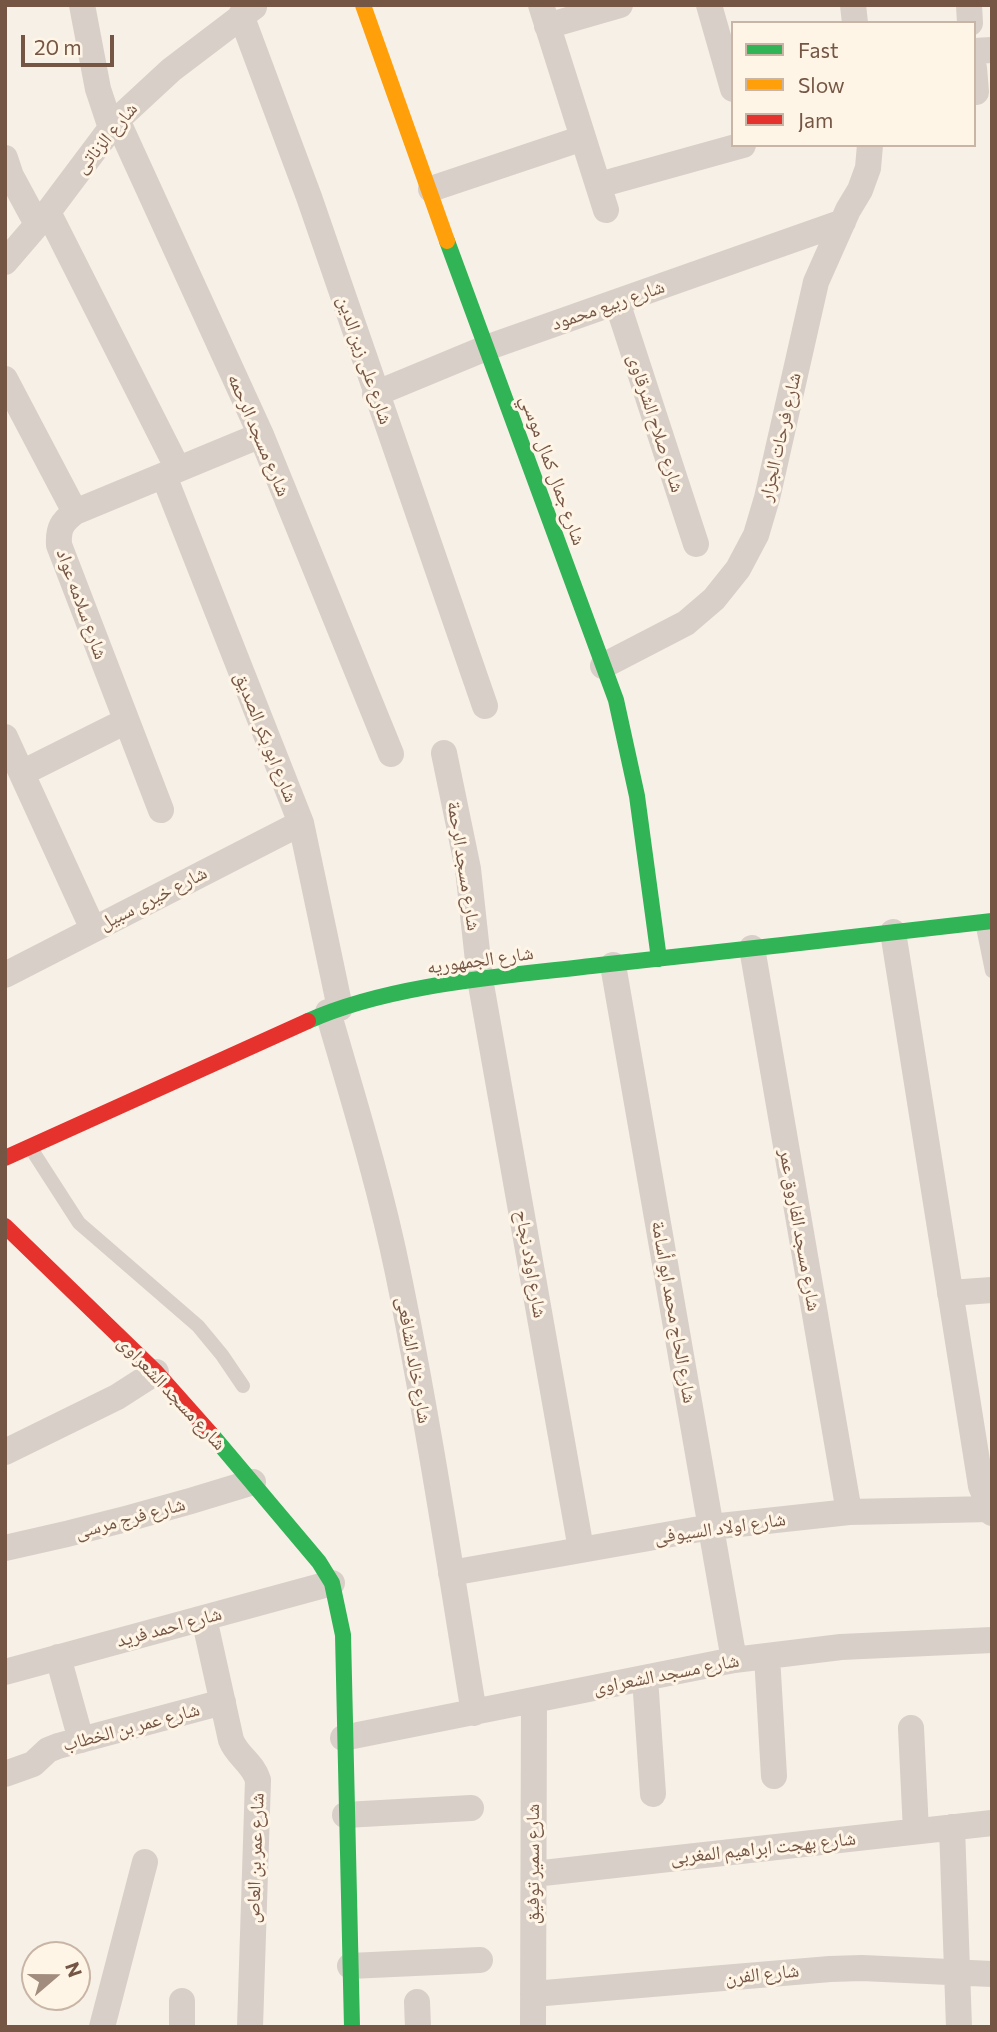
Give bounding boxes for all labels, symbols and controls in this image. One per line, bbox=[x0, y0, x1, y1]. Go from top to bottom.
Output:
scale bar bbox=[24, 21, 117, 65]
legend bbox=[731, 21, 976, 147]
text: 20 m bbox=[34, 34, 82, 59]
text: Fast bbox=[798, 37, 839, 62]
text: Slow bbox=[798, 72, 845, 97]
street label: شارع الزناتى bbox=[70, 98, 142, 178]
text: Jam bbox=[798, 107, 833, 132]
street label: شارع ربيع محمود bbox=[549, 275, 667, 335]
street label: شارع على زين الدين bbox=[332, 293, 398, 427]
street label: شارع صلاح الشرقاوى bbox=[623, 351, 689, 495]
street label: شارع مسجد الرحمه bbox=[223, 370, 295, 500]
street label: شارع فرحات الجزار bbox=[754, 370, 806, 504]
street label: شارع جمال كمال موسي bbox=[515, 392, 591, 548]
street label: شارع سلامه عواد bbox=[52, 546, 112, 662]
street label: شارع ابو بكر الصديق bbox=[230, 669, 302, 805]
street label: شارع مسجد الرحمة bbox=[442, 799, 486, 933]
street label: شارع خيرى سبيل bbox=[95, 861, 211, 935]
street label: شارع الجمهوريه bbox=[425, 941, 535, 979]
street label: شارع مسجد الفاروق عمر bbox=[775, 1147, 825, 1313]
street label: شارع اولاد نجاح bbox=[510, 1208, 552, 1320]
street label: شارع الحاج محمد ابو أسامة bbox=[647, 1219, 701, 1405]
street label: شارع خالد الشافعى bbox=[392, 1295, 436, 1425]
street label: شارع مسجد الشعراوى bbox=[113, 1331, 231, 1455]
street label: شارع فرج مرسى bbox=[72, 1492, 188, 1544]
street label: شارع اولاد السيوفى bbox=[653, 1507, 787, 1549]
street label: شارع احمد فريد bbox=[114, 1602, 224, 1652]
street label: شارع مسجد الشعراوى bbox=[591, 1649, 741, 1699]
street label: شارع عمر بن الخطاب bbox=[60, 1698, 202, 1756]
street label: شارع عمر بن العاص bbox=[241, 1792, 269, 1924]
street label: شارع سمير توفيق bbox=[522, 1804, 544, 1924]
street label: شارع بهجت ابراهيم المغربى bbox=[669, 1827, 857, 1869]
north arrow bbox=[21, 1941, 91, 2011]
text: N bbox=[61, 1959, 88, 1980]
street label: شارع الفرن bbox=[724, 1959, 800, 1989]

